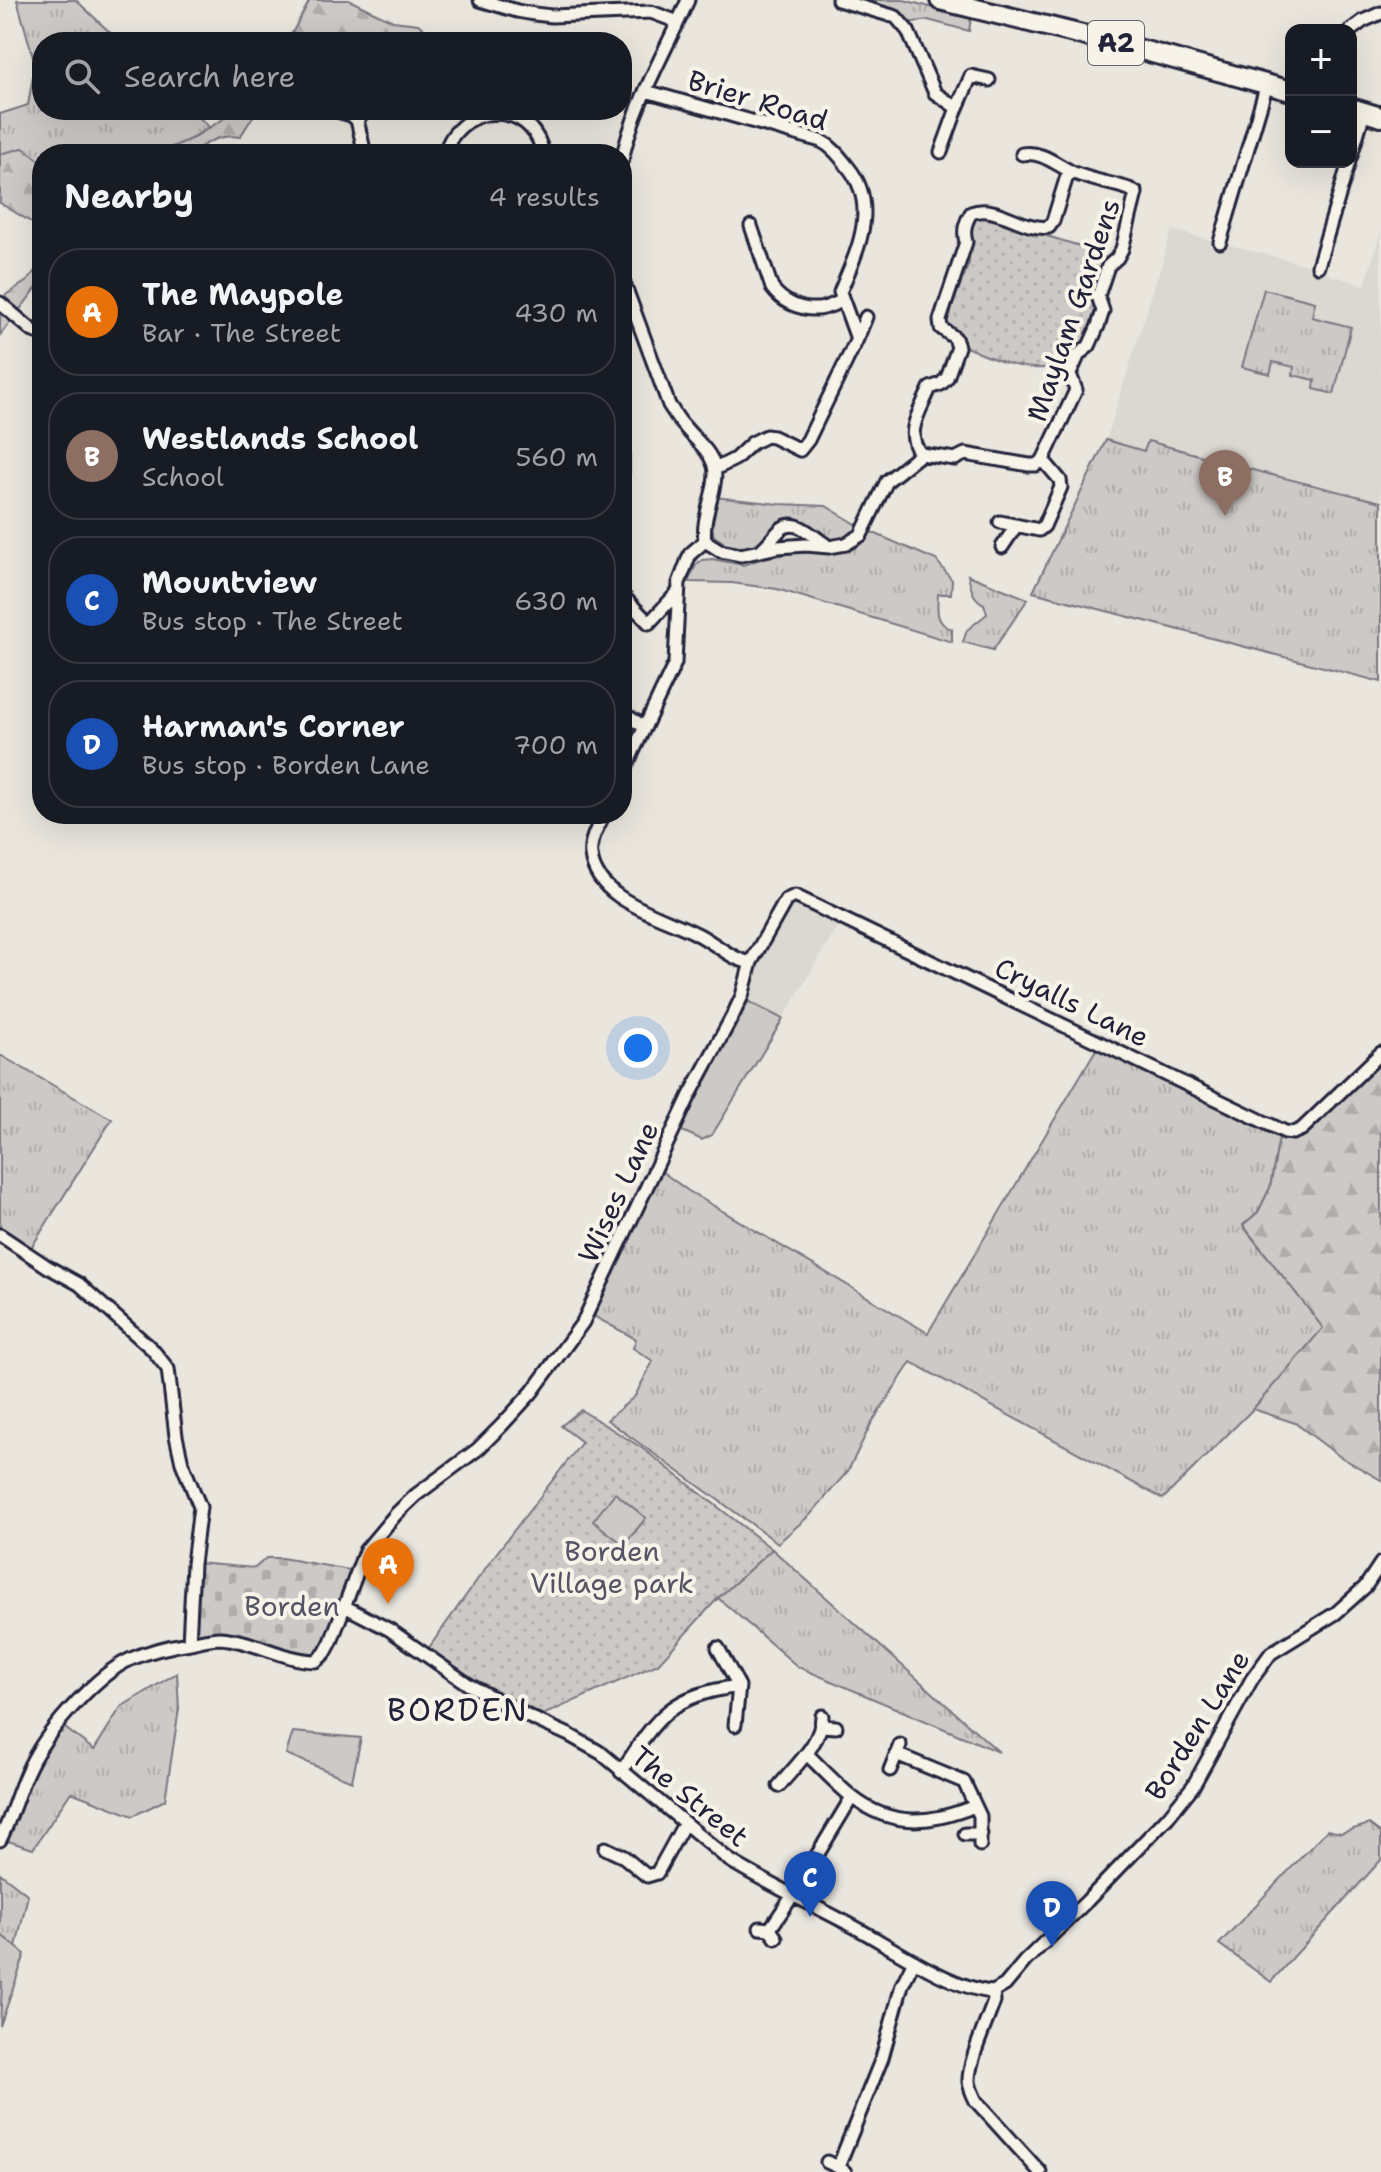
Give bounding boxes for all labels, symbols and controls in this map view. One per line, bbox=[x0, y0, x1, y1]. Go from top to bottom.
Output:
road number: A2 bbox=[1088, 21, 1144, 65]
map controls bbox=[1285, 24, 1357, 168]
button: + bbox=[1285, 24, 1357, 96]
search box bbox=[32, 32, 632, 120]
icon: search bbox=[60, 54, 104, 98]
text: Search here bbox=[124, 56, 295, 97]
street label: Brier Road bbox=[683, 61, 833, 139]
button: − bbox=[1285, 96, 1357, 168]
text: Nearby bbox=[64, 173, 194, 219]
text: 4 results bbox=[488, 179, 600, 214]
street label: Maylam Gardens bbox=[1017, 193, 1129, 427]
text: The Maypole bbox=[142, 274, 344, 315]
text: A bbox=[82, 295, 102, 330]
text: 430 m bbox=[514, 295, 598, 330]
text: Bar · The Street bbox=[142, 315, 341, 350]
text: Westlands School bbox=[142, 418, 418, 459]
text: B bbox=[84, 439, 100, 474]
text: 560 m bbox=[515, 439, 598, 474]
pin: B bbox=[1199, 450, 1251, 516]
text: School bbox=[142, 459, 224, 494]
text: Mountview bbox=[142, 562, 317, 603]
text: C bbox=[84, 583, 100, 618]
text: 630 m bbox=[514, 583, 598, 618]
text: Bus stop · The Street bbox=[142, 603, 403, 638]
text: Harman's Corner bbox=[142, 706, 405, 747]
text: D bbox=[83, 727, 101, 762]
text: 700 m bbox=[513, 727, 598, 762]
text: Bus stop · Borden Lane bbox=[142, 747, 430, 782]
street label: Cryalls Lane bbox=[988, 948, 1156, 1056]
your location bbox=[618, 1028, 658, 1068]
street label: Wises Lane bbox=[569, 1115, 667, 1269]
park label: Borden Village park bbox=[530, 1532, 694, 1602]
pin: A bbox=[362, 1538, 414, 1604]
park label: Borden bbox=[244, 1587, 340, 1625]
street label: Borden Lane bbox=[1136, 1643, 1258, 1807]
district label: BORDEN bbox=[387, 1688, 529, 1731]
street label: The Street bbox=[623, 1737, 757, 1855]
pin: C bbox=[784, 1851, 836, 1917]
pin: D bbox=[1026, 1881, 1078, 1947]

